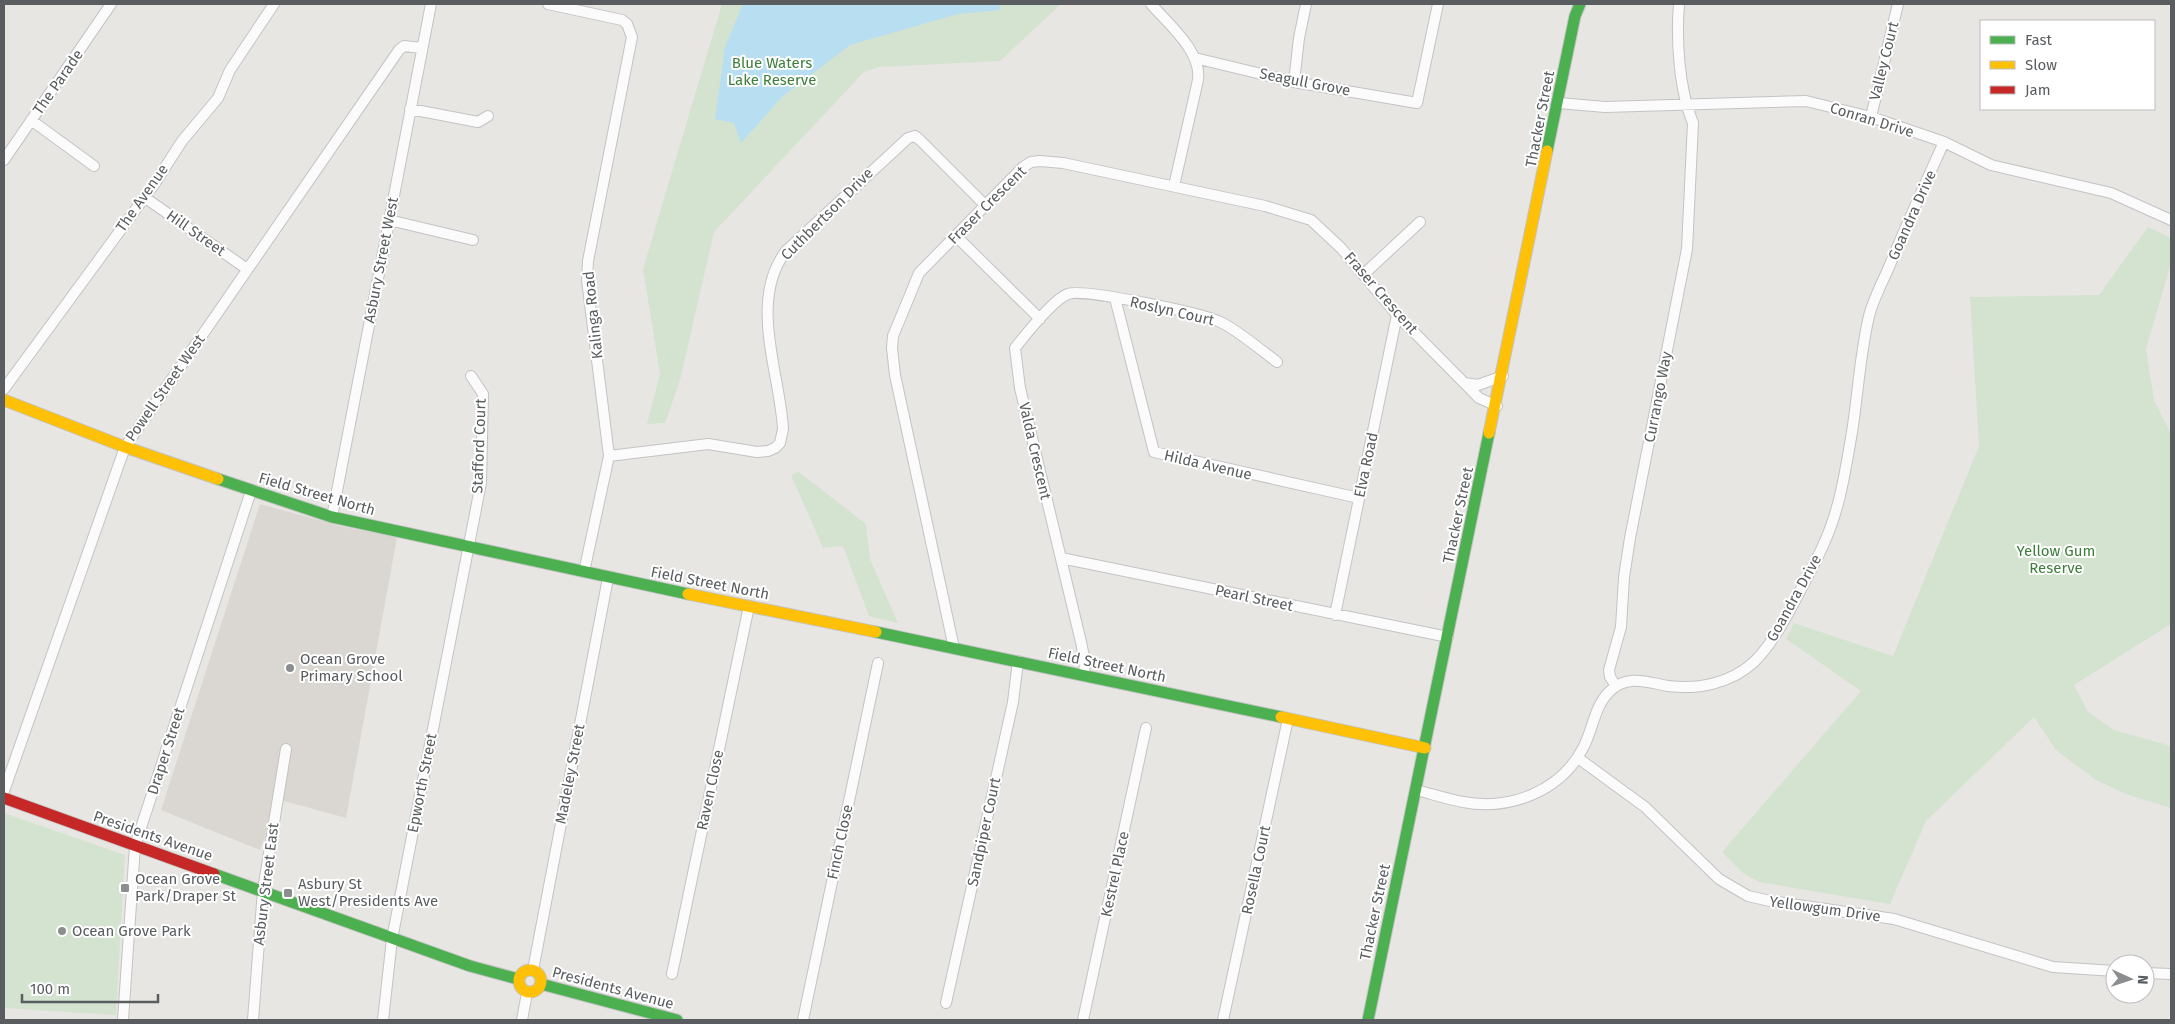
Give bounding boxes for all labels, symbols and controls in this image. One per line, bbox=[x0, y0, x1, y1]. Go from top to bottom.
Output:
street label: Valley Court bbox=[1866, 19, 1903, 102]
legend bbox=[1980, 20, 2155, 110]
text: Fast bbox=[2025, 31, 2052, 49]
street label: The Parade bbox=[29, 46, 87, 118]
park label: Blue Waters Lake Reserve bbox=[728, 54, 816, 89]
text: Slow bbox=[2025, 56, 2057, 74]
street label: Seagull Grove bbox=[1258, 64, 1352, 100]
street label: Thacker Street bbox=[1522, 69, 1558, 169]
text: Jam bbox=[2025, 81, 2051, 99]
street label: Conran Drive bbox=[1828, 99, 1916, 141]
street label: The Avenue bbox=[112, 161, 172, 235]
street label: Fraser Crescent bbox=[944, 162, 1030, 248]
street label: Cuthbertson Drive bbox=[777, 164, 877, 264]
street label: Goandra Drive bbox=[1884, 167, 1940, 263]
street label: Asbury Street West bbox=[360, 195, 402, 324]
street label: Hill Street bbox=[163, 206, 229, 260]
street label: Fraser Crescent bbox=[1340, 248, 1422, 338]
street label: Kalinga Road bbox=[579, 270, 607, 360]
street label: Roslyn Court bbox=[1128, 293, 1216, 330]
street label: Powell Street West bbox=[121, 331, 209, 445]
street label: Currango Way bbox=[1640, 349, 1676, 444]
street label: Stafford Court bbox=[468, 397, 490, 494]
street label: Valda Crescent bbox=[1015, 401, 1055, 502]
street label: Elva Road bbox=[1350, 431, 1382, 499]
street label: Hilda Avenue bbox=[1162, 446, 1254, 484]
street label: Thacker Street bbox=[1439, 465, 1477, 565]
street label: Field Street North bbox=[257, 469, 377, 519]
park label: Yellow Gum Reserve bbox=[2017, 542, 2095, 577]
street label: Goandra Drive bbox=[1763, 551, 1825, 645]
street label: Field Street North bbox=[649, 563, 771, 603]
street label: Pearl Street bbox=[1213, 581, 1295, 615]
street label: Field Street North bbox=[1046, 644, 1168, 686]
place label: Ocean Grove Primary School bbox=[300, 650, 403, 685]
marker: Ocean Grove Primary School bbox=[284, 662, 296, 674]
street label: Draper Street bbox=[143, 705, 189, 797]
street label: Madeley Street bbox=[551, 722, 589, 826]
street label: Epworth Street bbox=[404, 731, 441, 834]
street label: Raven Close bbox=[693, 748, 727, 832]
street label: Sandpiper Court bbox=[964, 775, 1004, 888]
street label: Finch Close bbox=[823, 803, 857, 881]
street label: Presidents Avenue bbox=[91, 807, 215, 865]
street label: Asbury Street East bbox=[250, 821, 283, 946]
street label: Rosella Court bbox=[1238, 823, 1274, 916]
street label: Kestrel Place bbox=[1097, 829, 1133, 919]
street label: Thacker Street bbox=[1356, 862, 1394, 962]
place label: Ocean Grove Park/Draper St bbox=[135, 870, 236, 905]
place label: Asbury St West/Presidents Ave bbox=[298, 875, 438, 910]
marker: Ocean Grove Park/Draper St bbox=[119, 882, 131, 894]
marker: Asbury St West/Presidents Ave bbox=[282, 887, 294, 899]
street label: Yellowgum Drive bbox=[1768, 892, 1882, 926]
place label: Ocean Grove Park bbox=[72, 922, 191, 940]
marker: Ocean Grove Park bbox=[56, 925, 68, 937]
north arrow bbox=[2105, 954, 2155, 1004]
street label: Presidents Avenue bbox=[550, 963, 676, 1013]
scale bar bbox=[22, 972, 159, 1004]
text: N bbox=[2134, 975, 2151, 985]
text: 100 m bbox=[30, 980, 70, 998]

